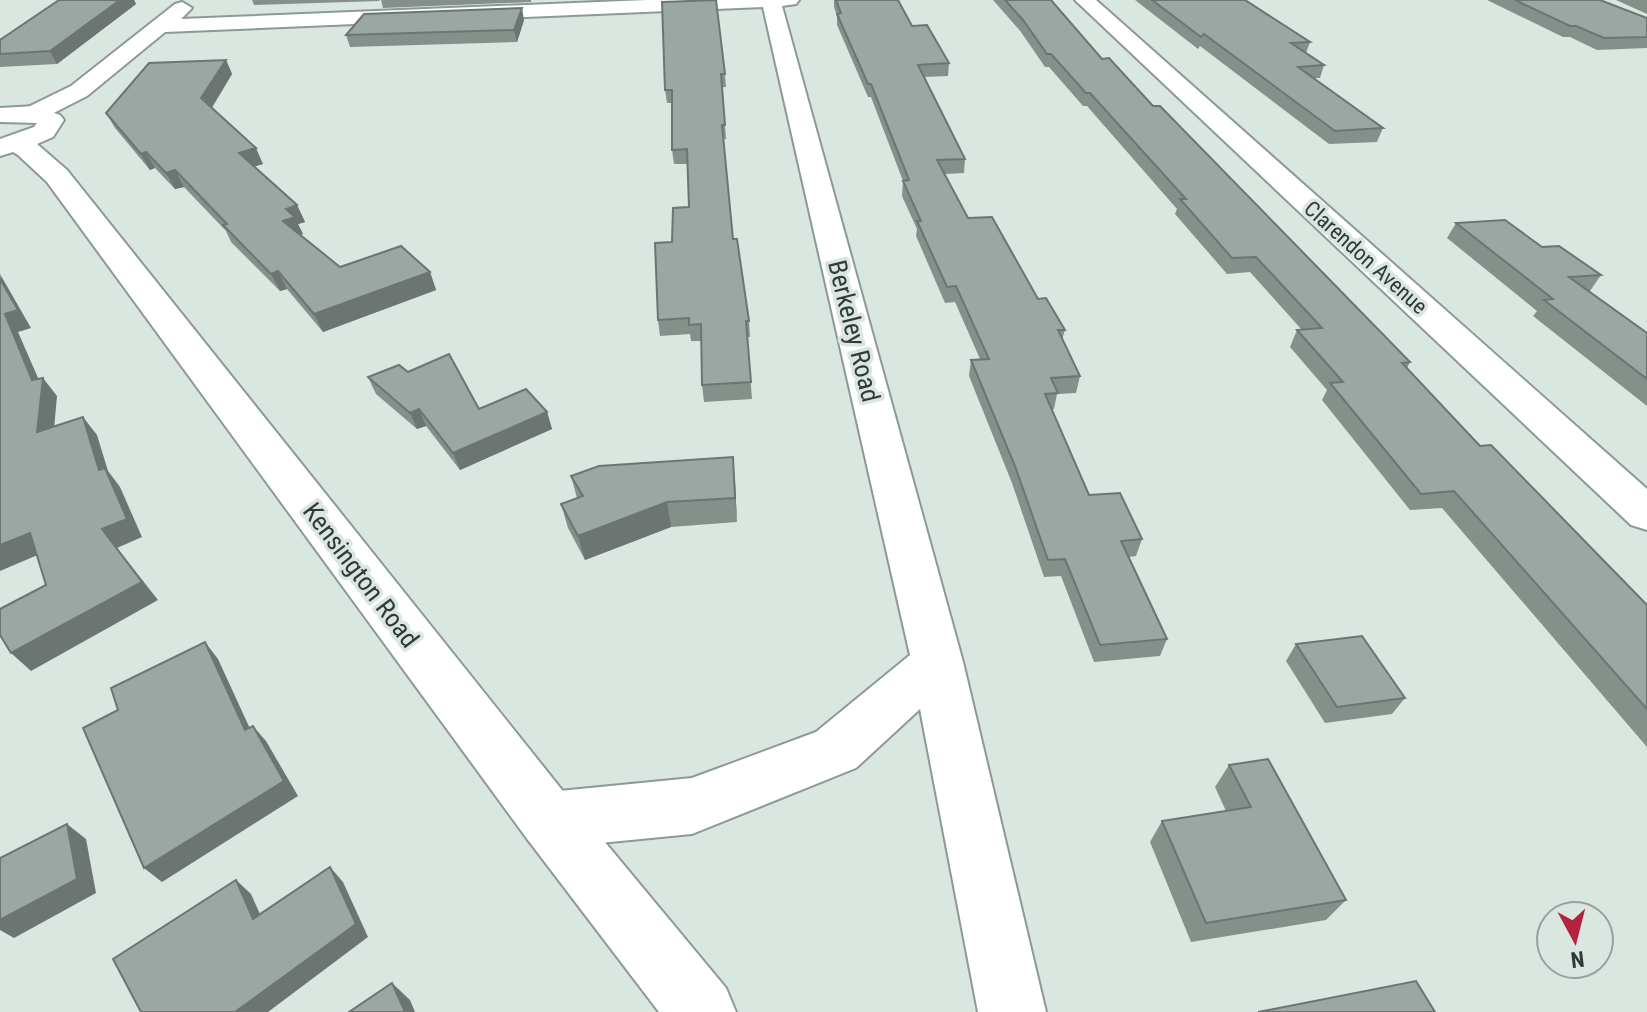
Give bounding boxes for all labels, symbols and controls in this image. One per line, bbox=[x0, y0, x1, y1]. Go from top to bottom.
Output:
street label: Clarendon Avenue bbox=[1299, 196, 1432, 319]
street label: Berkeley Road bbox=[822, 257, 886, 405]
street label: Kensington Road bbox=[297, 497, 425, 653]
north arrow bbox=[1535, 900, 1615, 980]
text: N bbox=[1569, 946, 1586, 973]

